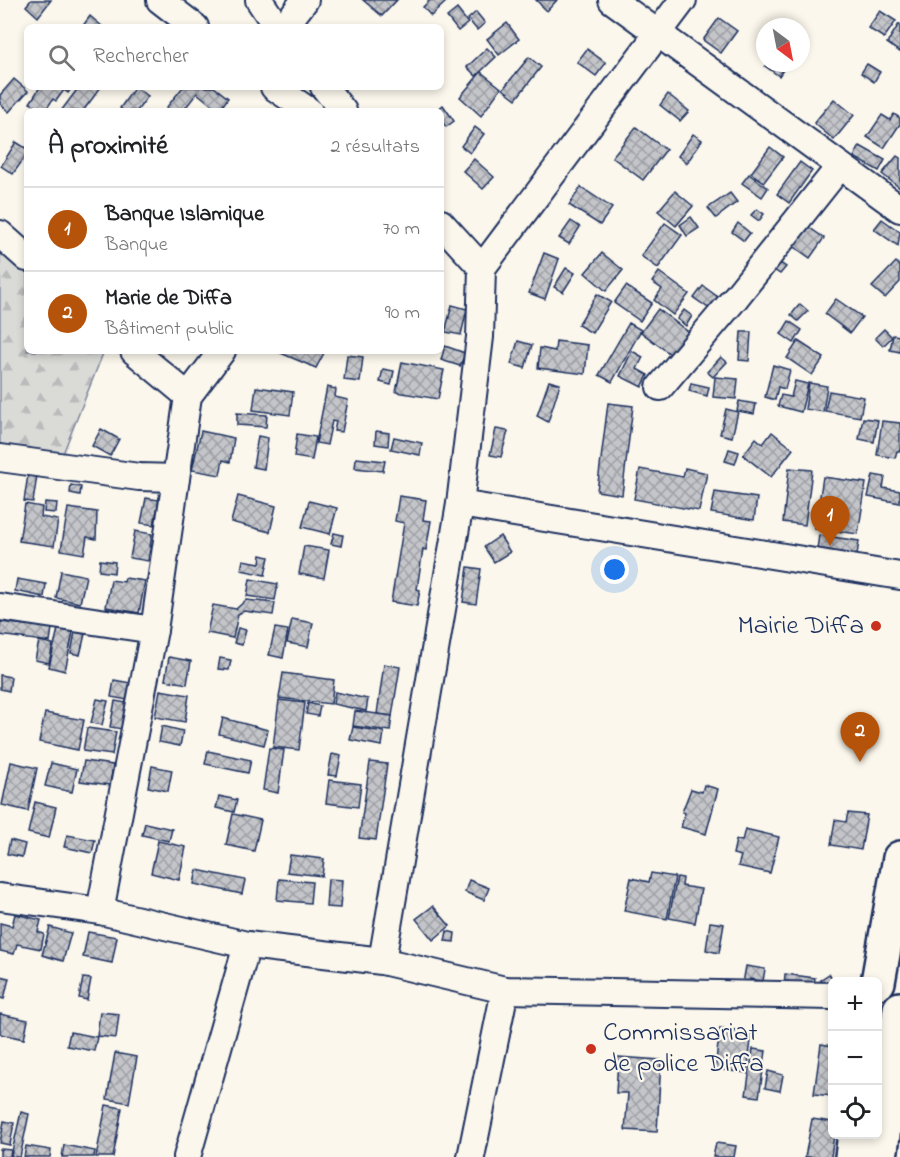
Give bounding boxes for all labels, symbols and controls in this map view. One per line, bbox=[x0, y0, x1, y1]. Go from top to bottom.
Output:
north arrow bbox=[756, 18, 810, 72]
search box bbox=[24, 24, 444, 90]
icon: search bbox=[45, 41, 78, 74]
text: Rechercher bbox=[93, 41, 189, 73]
text: À proximité bbox=[48, 128, 168, 166]
text: 2 résultats bbox=[331, 133, 420, 162]
text: Banque Islamique bbox=[105, 199, 264, 231]
text: 1 bbox=[64, 215, 71, 244]
text: 70 m bbox=[383, 215, 420, 244]
text: Banque bbox=[105, 231, 168, 260]
text: Marie de Diffa bbox=[105, 283, 232, 315]
text: 2 bbox=[63, 299, 72, 328]
text: 90 m bbox=[385, 299, 420, 328]
text: Bâtiment public bbox=[105, 315, 234, 344]
pin: 1 bbox=[810, 496, 850, 546]
your location bbox=[600, 555, 629, 584]
place label: Mairie Diffa bbox=[737, 607, 864, 646]
marker: Mairie Diffa bbox=[869, 619, 883, 633]
pin: 2 bbox=[840, 712, 880, 762]
map controls bbox=[828, 977, 882, 1139]
button: + bbox=[828, 977, 882, 1031]
place label: Commissariat de police Diffa bbox=[603, 1014, 764, 1084]
button: − bbox=[828, 1031, 882, 1085]
marker: Commissariat de police Diffa bbox=[584, 1042, 598, 1056]
button: locate bbox=[828, 1085, 882, 1139]

